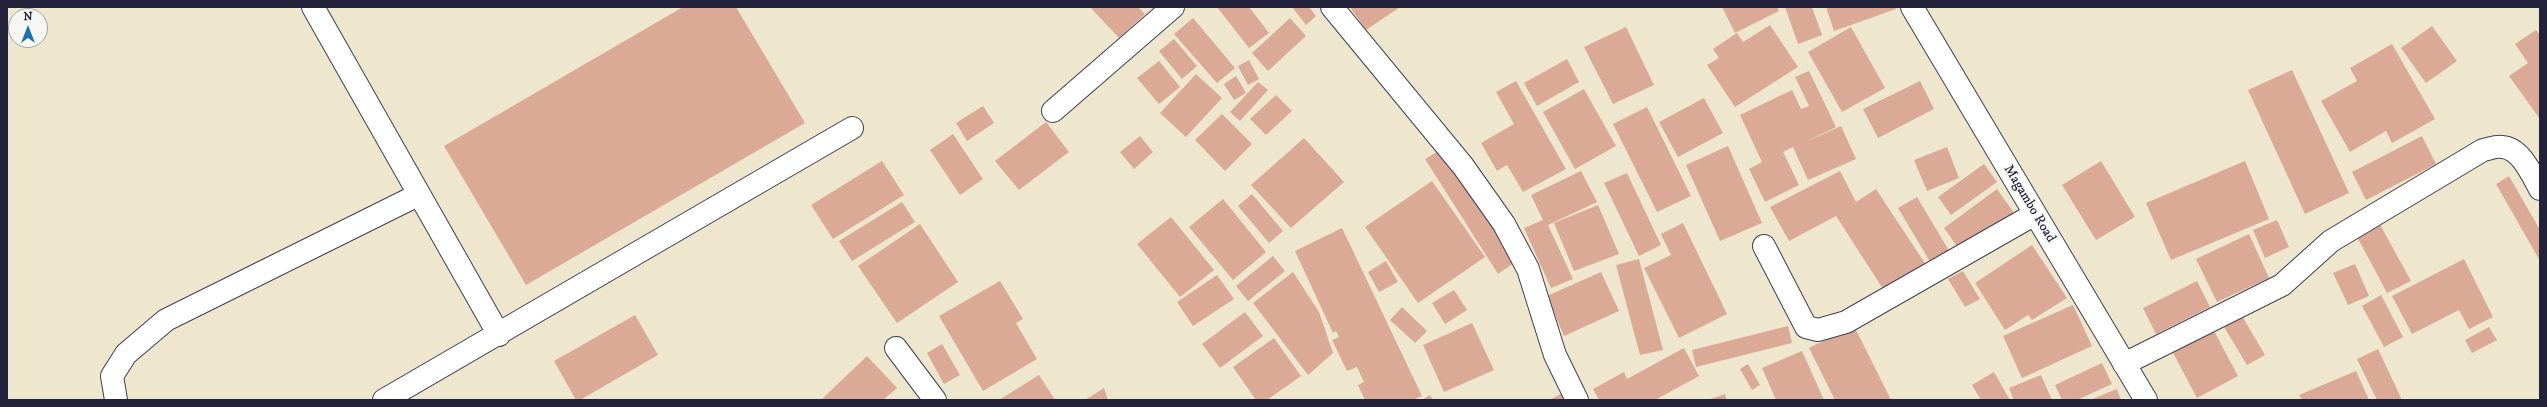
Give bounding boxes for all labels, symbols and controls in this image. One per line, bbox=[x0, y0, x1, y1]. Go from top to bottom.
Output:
north arrow bbox=[8, 8, 48, 48]
text: N bbox=[23, 10, 33, 24]
street label: Magambo Road bbox=[1999, 162, 2059, 246]

